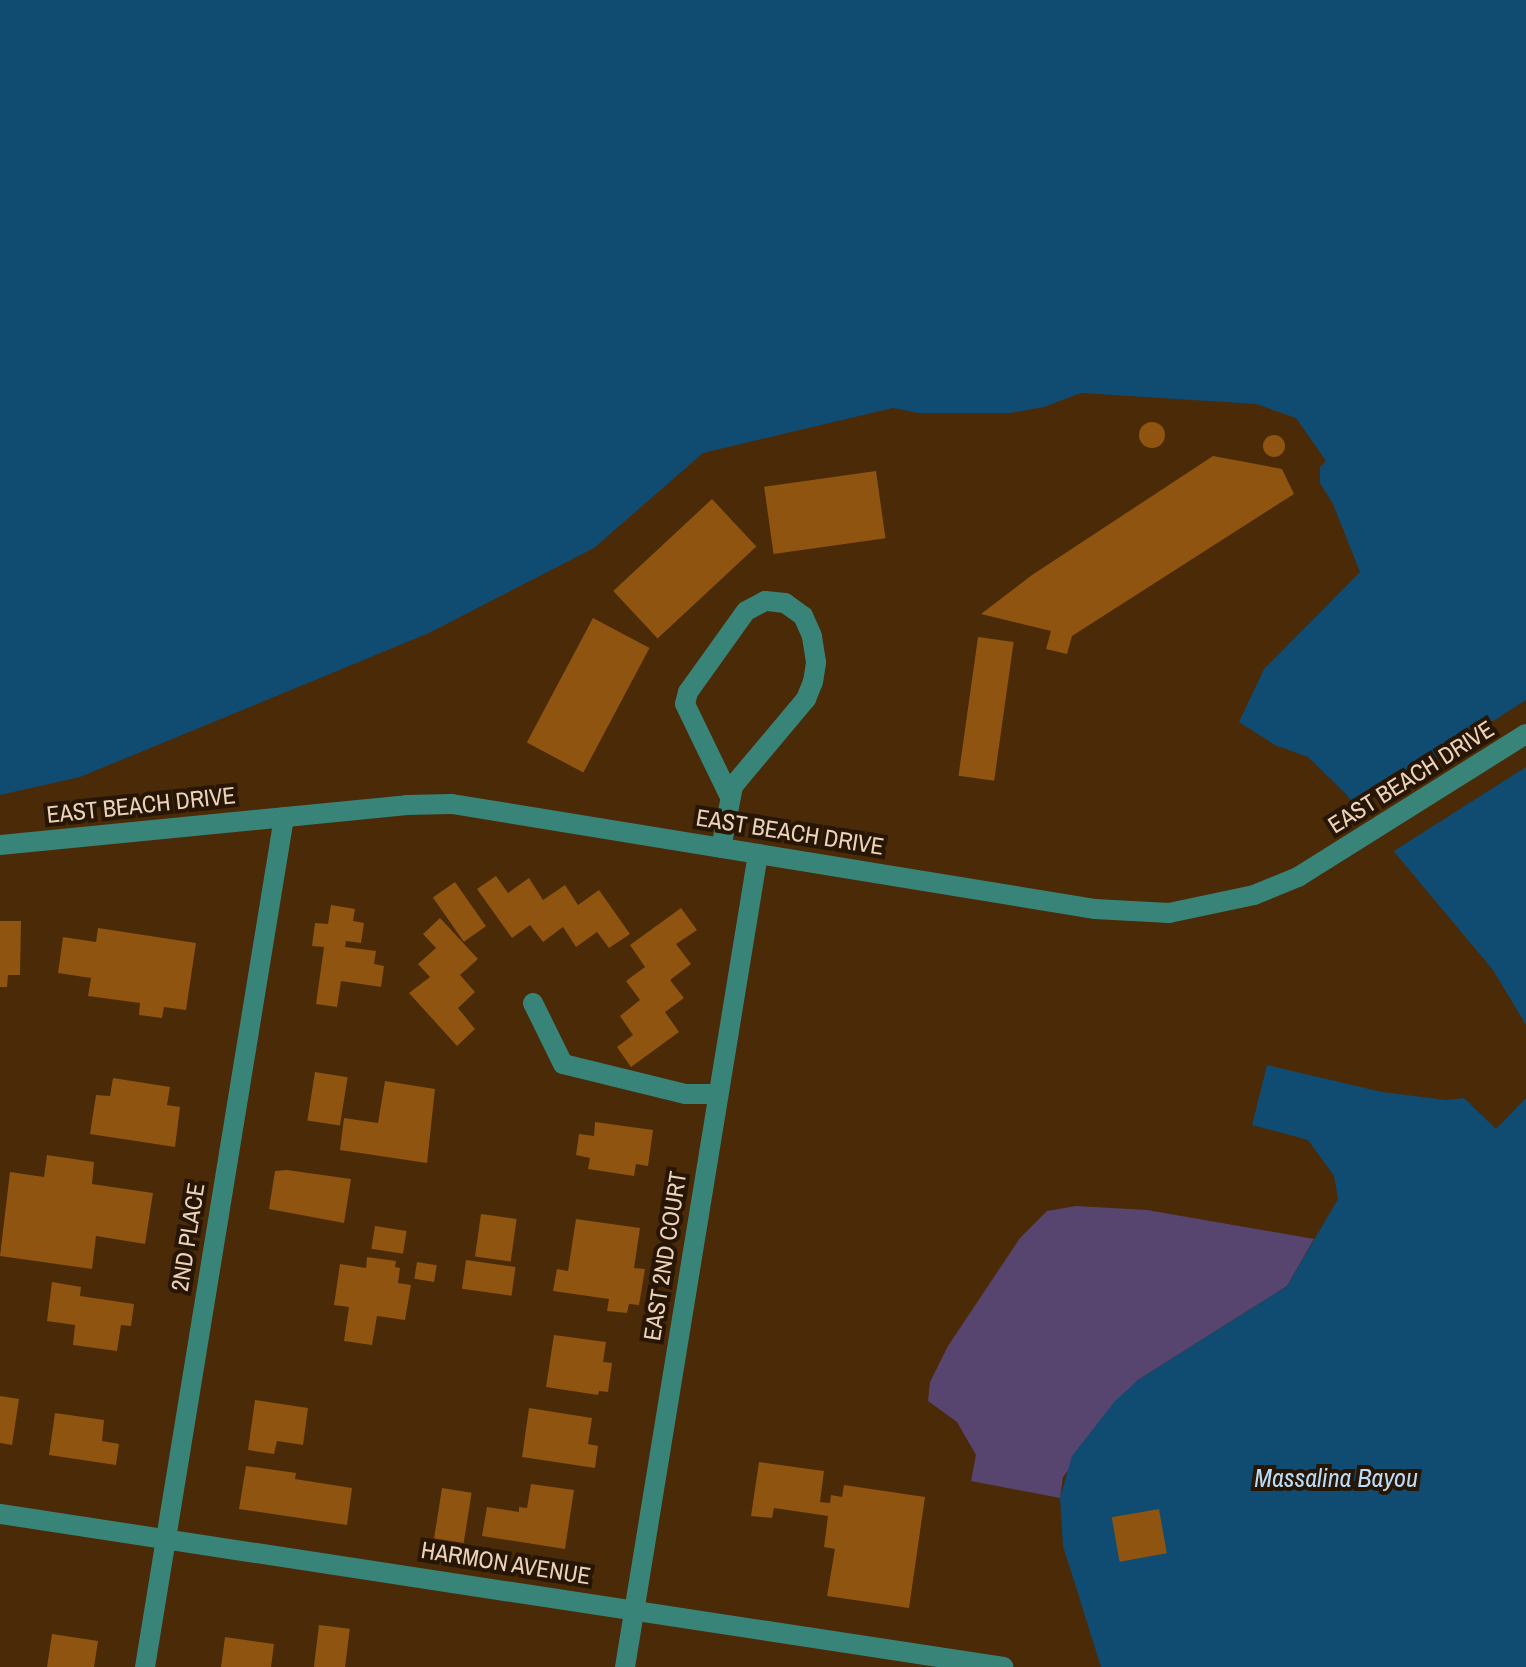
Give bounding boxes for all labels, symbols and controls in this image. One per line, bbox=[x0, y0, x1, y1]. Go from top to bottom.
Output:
street label: EAST BEACH DRIVE bbox=[1323, 714, 1499, 840]
street label: EAST BEACH DRIVE bbox=[45, 781, 237, 829]
street label: EAST BEACH DRIVE bbox=[694, 803, 886, 861]
street label: EAST 2ND COURT bbox=[637, 1169, 693, 1343]
street label: 2ND PLACE bbox=[165, 1181, 211, 1293]
water label: Massalina Bayou bbox=[1254, 1462, 1418, 1494]
street label: HARMON AVENUE bbox=[419, 1535, 593, 1591]

